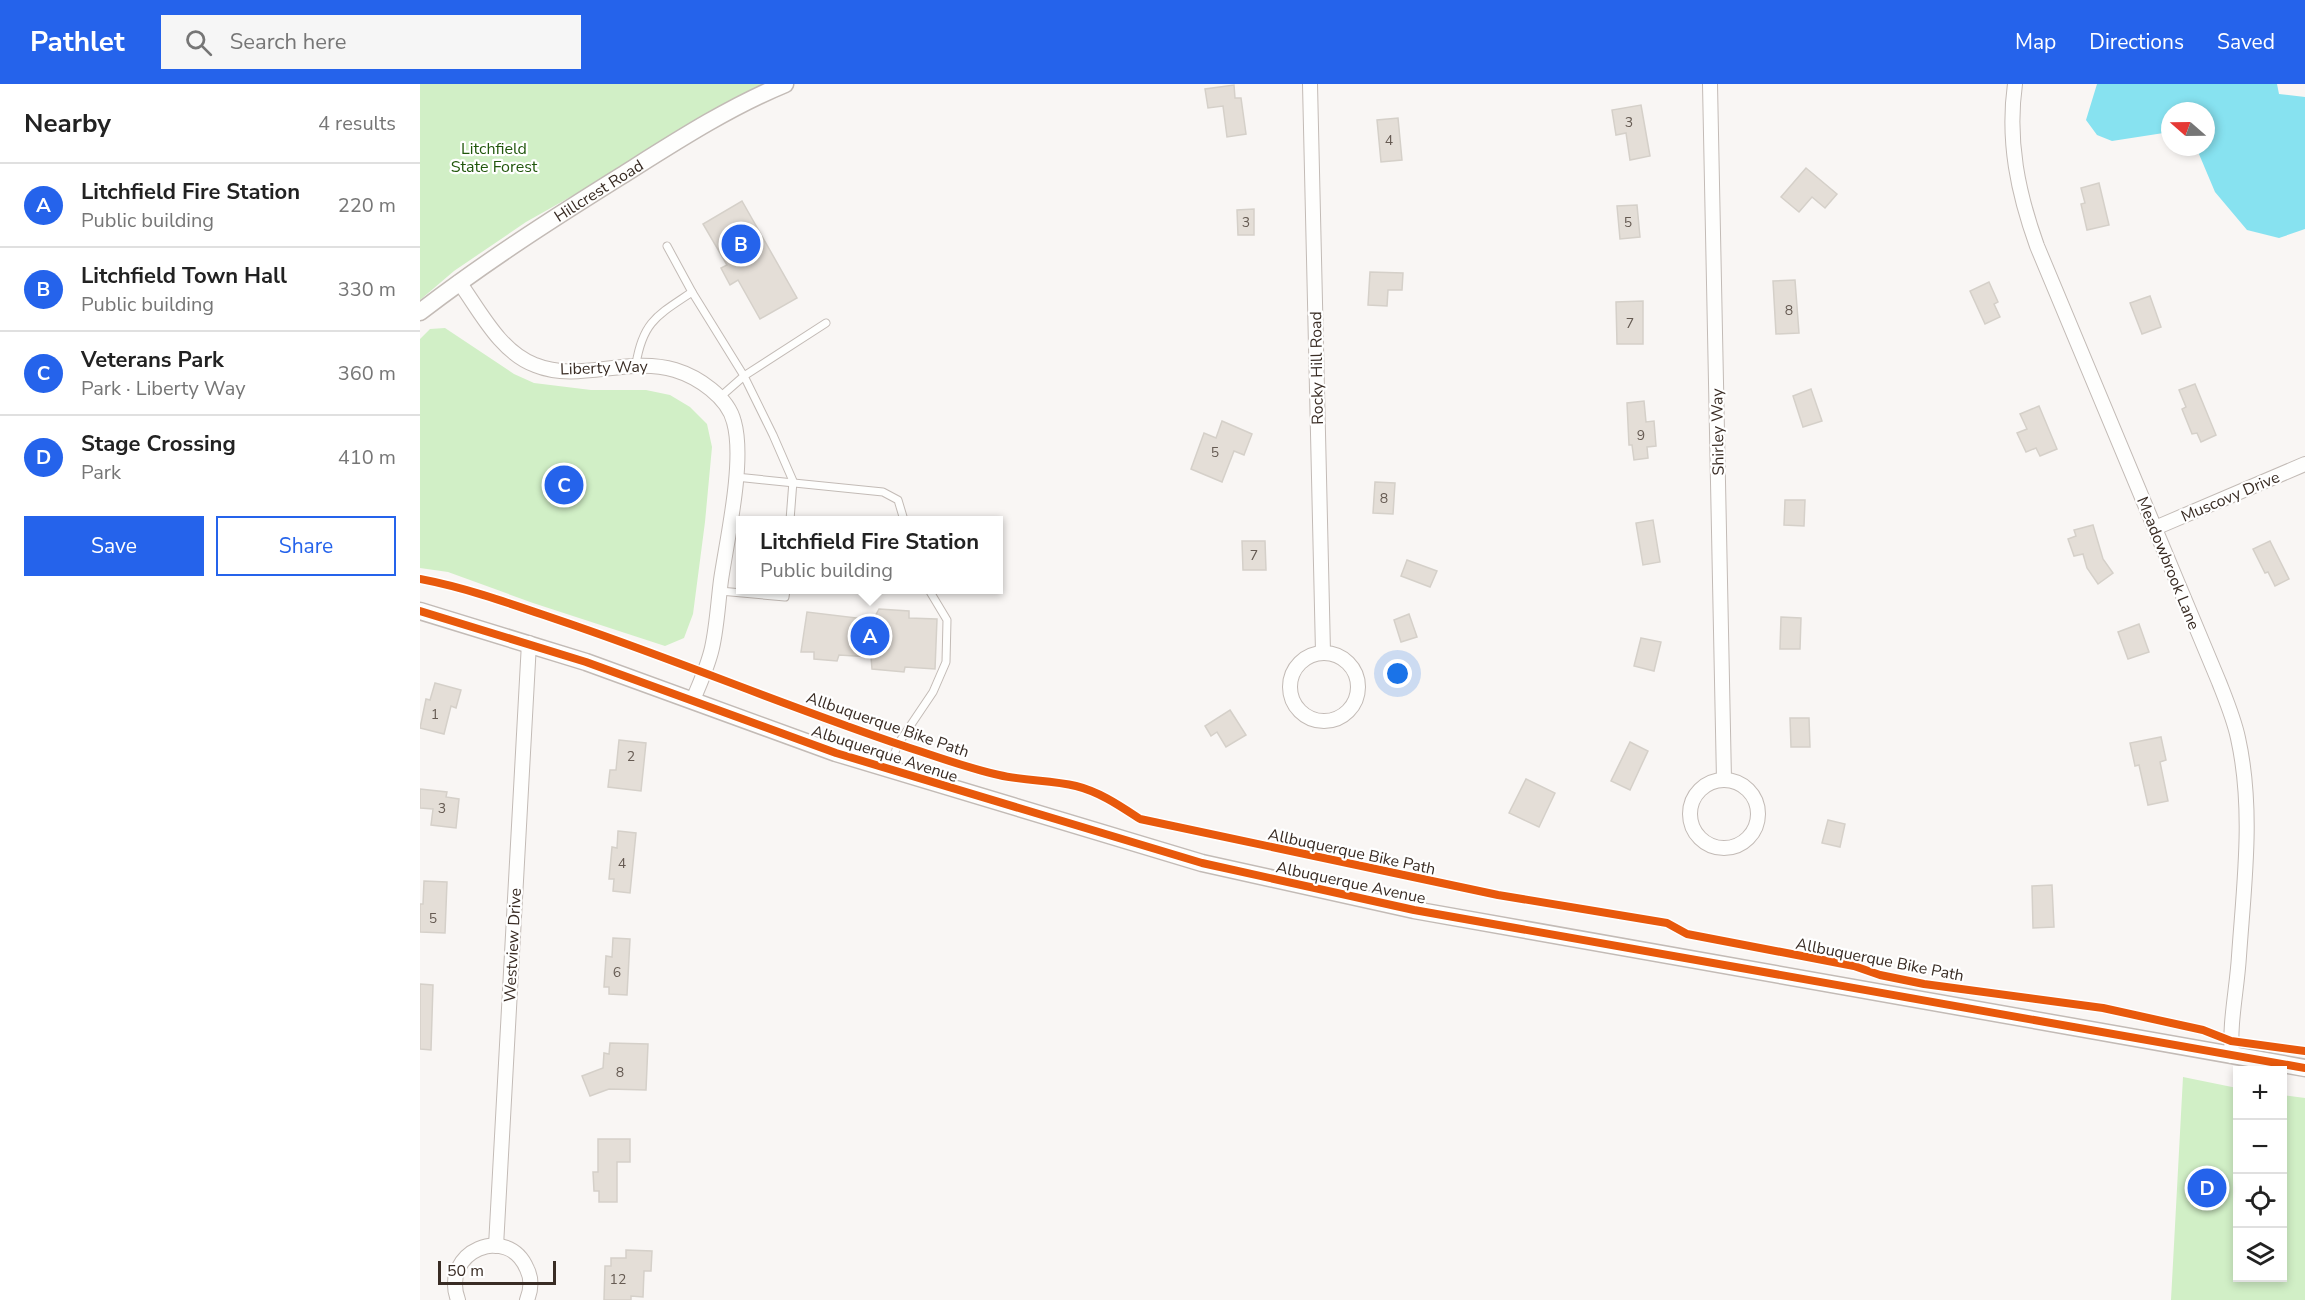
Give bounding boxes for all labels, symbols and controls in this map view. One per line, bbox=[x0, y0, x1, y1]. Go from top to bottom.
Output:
search box bbox=[161, 15, 581, 69]
text: Pathlet bbox=[30, 23, 125, 61]
icon: search bbox=[182, 26, 215, 59]
text: Search here bbox=[230, 27, 346, 57]
text: Map bbox=[2015, 28, 2056, 56]
text: Directions bbox=[2089, 28, 2184, 56]
text: Saved bbox=[2217, 28, 2275, 56]
north arrow bbox=[2161, 102, 2215, 156]
text: Nearby bbox=[24, 106, 111, 141]
text: 4 results bbox=[318, 110, 396, 137]
house number: 3 bbox=[1625, 113, 1633, 132]
house number: 4 bbox=[1385, 131, 1393, 150]
park label: Litchfield State Forest bbox=[451, 138, 538, 178]
street label: Hillcrest Road bbox=[550, 155, 648, 228]
text: Litchfield Fire Station bbox=[81, 177, 300, 207]
text: A bbox=[36, 192, 51, 219]
text: 220 m bbox=[338, 192, 396, 219]
text: Public building bbox=[81, 207, 214, 234]
house number: 3 bbox=[1242, 213, 1250, 232]
house number: 5 bbox=[1624, 213, 1632, 232]
pin: B bbox=[722, 222, 760, 266]
text: Litchfield Town Hall bbox=[81, 261, 287, 291]
text: B bbox=[37, 276, 50, 303]
text: 330 m bbox=[338, 276, 396, 303]
text: Public building bbox=[81, 291, 214, 318]
house number: 8 bbox=[1785, 301, 1793, 320]
street label: Rocky Hill Road bbox=[1305, 311, 1329, 425]
house number: 7 bbox=[1626, 314, 1634, 333]
text: Veterans Park bbox=[81, 345, 224, 375]
street label: Liberty Way bbox=[560, 355, 649, 381]
text: C bbox=[37, 360, 50, 387]
text: 360 m bbox=[338, 360, 396, 387]
text: Park · Liberty Way bbox=[81, 375, 245, 402]
street label: Shirley Way bbox=[1706, 387, 1730, 476]
house number: 9 bbox=[1637, 426, 1645, 445]
text: Stage Crossing bbox=[81, 429, 236, 459]
house number: 5 bbox=[1211, 443, 1219, 462]
text: D bbox=[36, 444, 51, 471]
text: 410 m bbox=[338, 444, 396, 471]
text: Park bbox=[81, 459, 121, 486]
pin: C bbox=[544, 462, 584, 508]
street label: Muscovy Drive bbox=[2178, 466, 2283, 528]
house number: 8 bbox=[1380, 489, 1388, 508]
street label: Meadowbrook Lane bbox=[2131, 493, 2205, 633]
button: Save bbox=[24, 516, 204, 576]
button: Share bbox=[216, 516, 396, 576]
popup bbox=[736, 516, 1003, 594]
text: Litchfield Fire Station bbox=[760, 527, 979, 557]
house number: 7 bbox=[1250, 546, 1258, 565]
text: Public building bbox=[760, 557, 893, 584]
pin: A bbox=[850, 614, 890, 658]
your location bbox=[1383, 659, 1412, 688]
street label: Allbuquerque Bike Path bbox=[803, 687, 972, 763]
house number: 1 bbox=[431, 705, 439, 724]
street label: Albuquerque Avenue bbox=[809, 720, 961, 788]
house number: 2 bbox=[627, 747, 635, 766]
house number: 3 bbox=[438, 799, 446, 818]
street label: Allbuquerque Bike Path bbox=[1266, 823, 1438, 880]
house number: 4 bbox=[618, 854, 626, 873]
street label: Albuquerque Avenue bbox=[1274, 856, 1428, 910]
street label: Westview Drive bbox=[499, 887, 527, 1003]
house number: 5 bbox=[429, 909, 437, 928]
street label: Allbuquerque Bike Path bbox=[1794, 933, 1966, 987]
house number: 6 bbox=[613, 963, 621, 982]
house number: 8 bbox=[616, 1063, 624, 1082]
map controls bbox=[2233, 1066, 2287, 1282]
button: + bbox=[2233, 1066, 2287, 1120]
button: − bbox=[2233, 1120, 2287, 1174]
pin: D bbox=[2188, 1166, 2226, 1210]
button: locate bbox=[2233, 1174, 2287, 1228]
button: layers bbox=[2233, 1228, 2287, 1282]
scale bar bbox=[438, 1258, 556, 1286]
text: 50 m bbox=[447, 1260, 484, 1282]
house number: 12 bbox=[610, 1270, 626, 1289]

